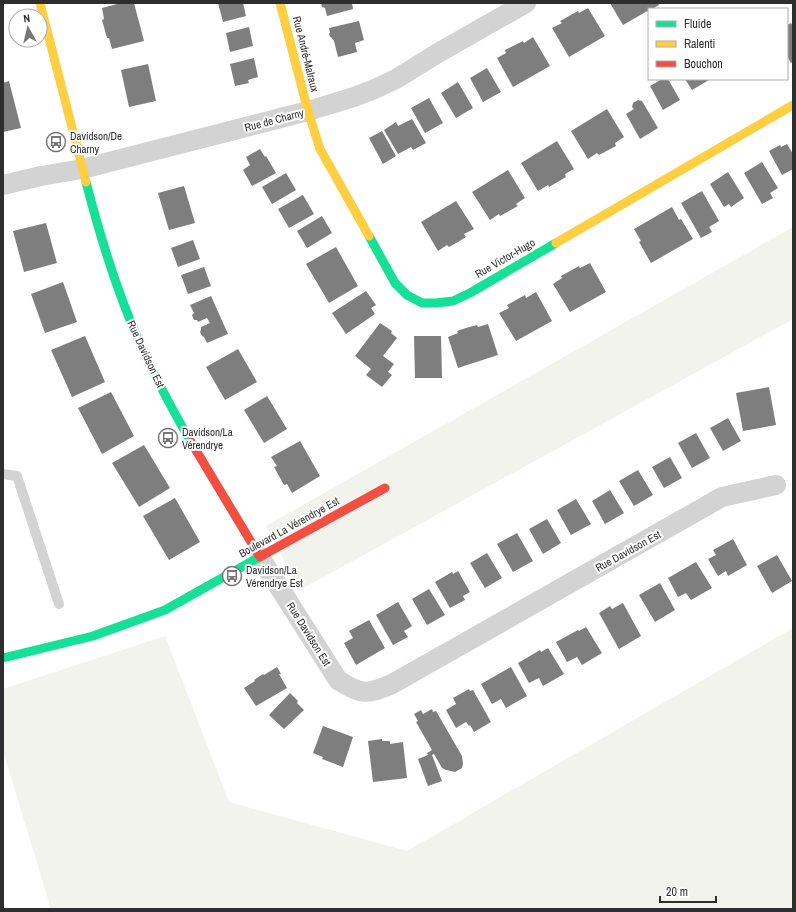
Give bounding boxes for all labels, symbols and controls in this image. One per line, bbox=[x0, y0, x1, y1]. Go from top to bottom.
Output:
north arrow bbox=[8, 8, 48, 48]
legend bbox=[648, 8, 788, 80]
text: N bbox=[22, 11, 31, 25]
street label: Rue André-Malraux bbox=[290, 15, 322, 94]
text: Fluide bbox=[684, 16, 711, 32]
text: Ralenti bbox=[684, 36, 715, 52]
text: Bouchon bbox=[684, 56, 723, 72]
street label: Rue de Charny bbox=[243, 105, 306, 135]
place label: Davidson/De Charny bbox=[70, 129, 122, 156]
bus stop icon: Davidson/De Charny bbox=[45, 131, 67, 153]
street label: Rue Victor-Hugo bbox=[472, 235, 538, 281]
street label: Rue Davidson Est bbox=[124, 318, 168, 390]
place label: Davidson/La Vérendrye bbox=[182, 425, 233, 452]
bus stop icon: Davidson/La Vérendrye bbox=[157, 427, 179, 449]
street label: Boulevard La Vérendrye Est bbox=[236, 493, 342, 560]
street label: Rue Davidson Est bbox=[593, 527, 664, 575]
place label: Davidson/La Vérendrye Est bbox=[246, 563, 303, 590]
bus stop icon: Davidson/La Vérendrye Est bbox=[221, 565, 243, 587]
street label: Rue Davidson Est bbox=[284, 599, 334, 669]
scale bar bbox=[660, 878, 716, 904]
text: 20 m bbox=[666, 884, 688, 900]

